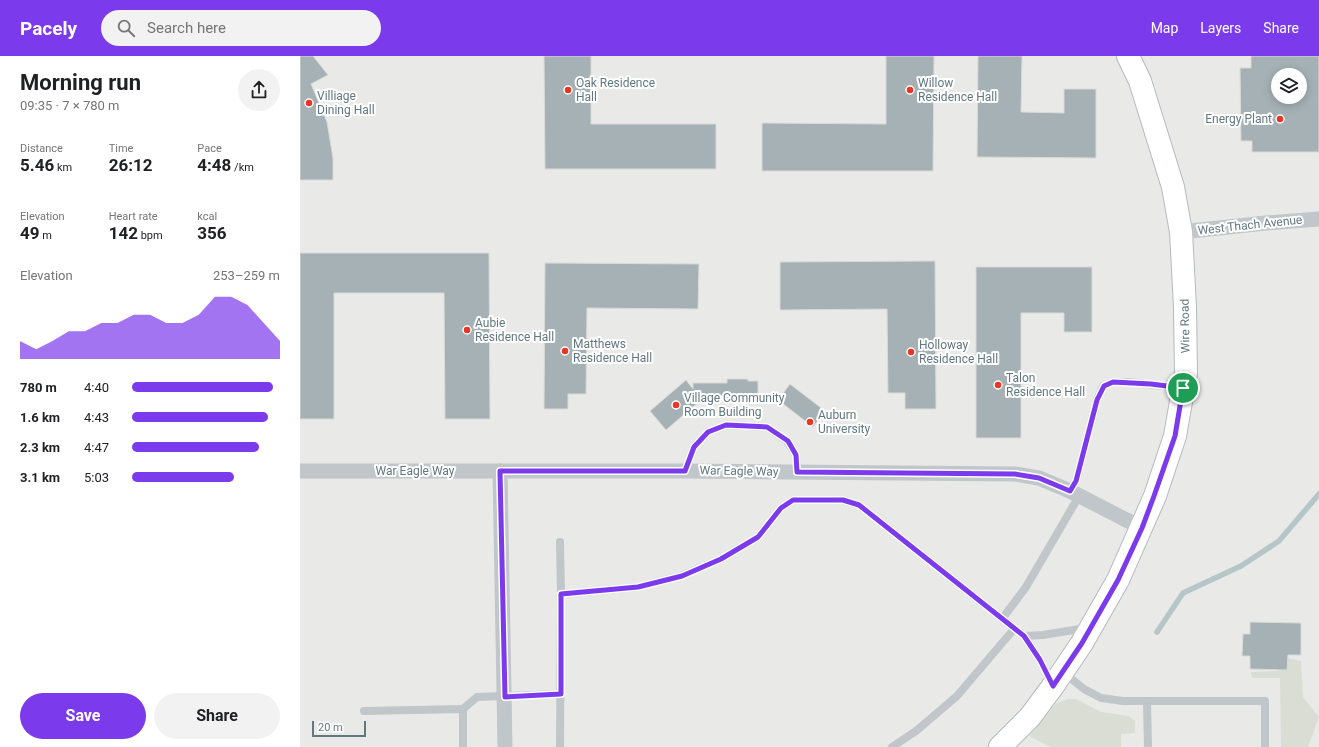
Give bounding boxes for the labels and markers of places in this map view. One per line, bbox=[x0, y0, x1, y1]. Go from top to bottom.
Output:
place label: Oak Residence Hall bbox=[576, 76, 655, 104]
place label: Willow Residence Hall bbox=[918, 76, 997, 104]
marker: Oak Residence Hall bbox=[563, 85, 573, 95]
marker: Willow Residence Hall bbox=[905, 85, 915, 95]
place label: Villiage Dining Hall bbox=[317, 89, 375, 117]
marker: Villiage Dining Hall bbox=[304, 98, 314, 108]
place label: Energy Plant bbox=[1205, 112, 1272, 126]
marker: Energy Plant bbox=[1275, 114, 1285, 124]
place label: Aubie Residence Hall bbox=[475, 316, 554, 344]
marker: Aubie Residence Hall bbox=[462, 325, 472, 335]
place label: Matthews Residence Hall bbox=[573, 337, 652, 365]
place label: Holloway Residence Hall bbox=[919, 338, 998, 366]
marker: Matthews Residence Hall bbox=[560, 346, 570, 356]
marker: Holloway Residence Hall bbox=[906, 347, 916, 357]
place label: Talon Residence Hall bbox=[1006, 371, 1085, 399]
pin bbox=[1166, 371, 1200, 405]
marker: Talon Residence Hall bbox=[993, 380, 1003, 390]
place label: Village Community Room Building bbox=[684, 391, 785, 419]
marker: Village Community Room Building bbox=[671, 400, 681, 410]
place label: Auburn University bbox=[818, 408, 871, 436]
marker: Auburn University bbox=[805, 417, 815, 427]

